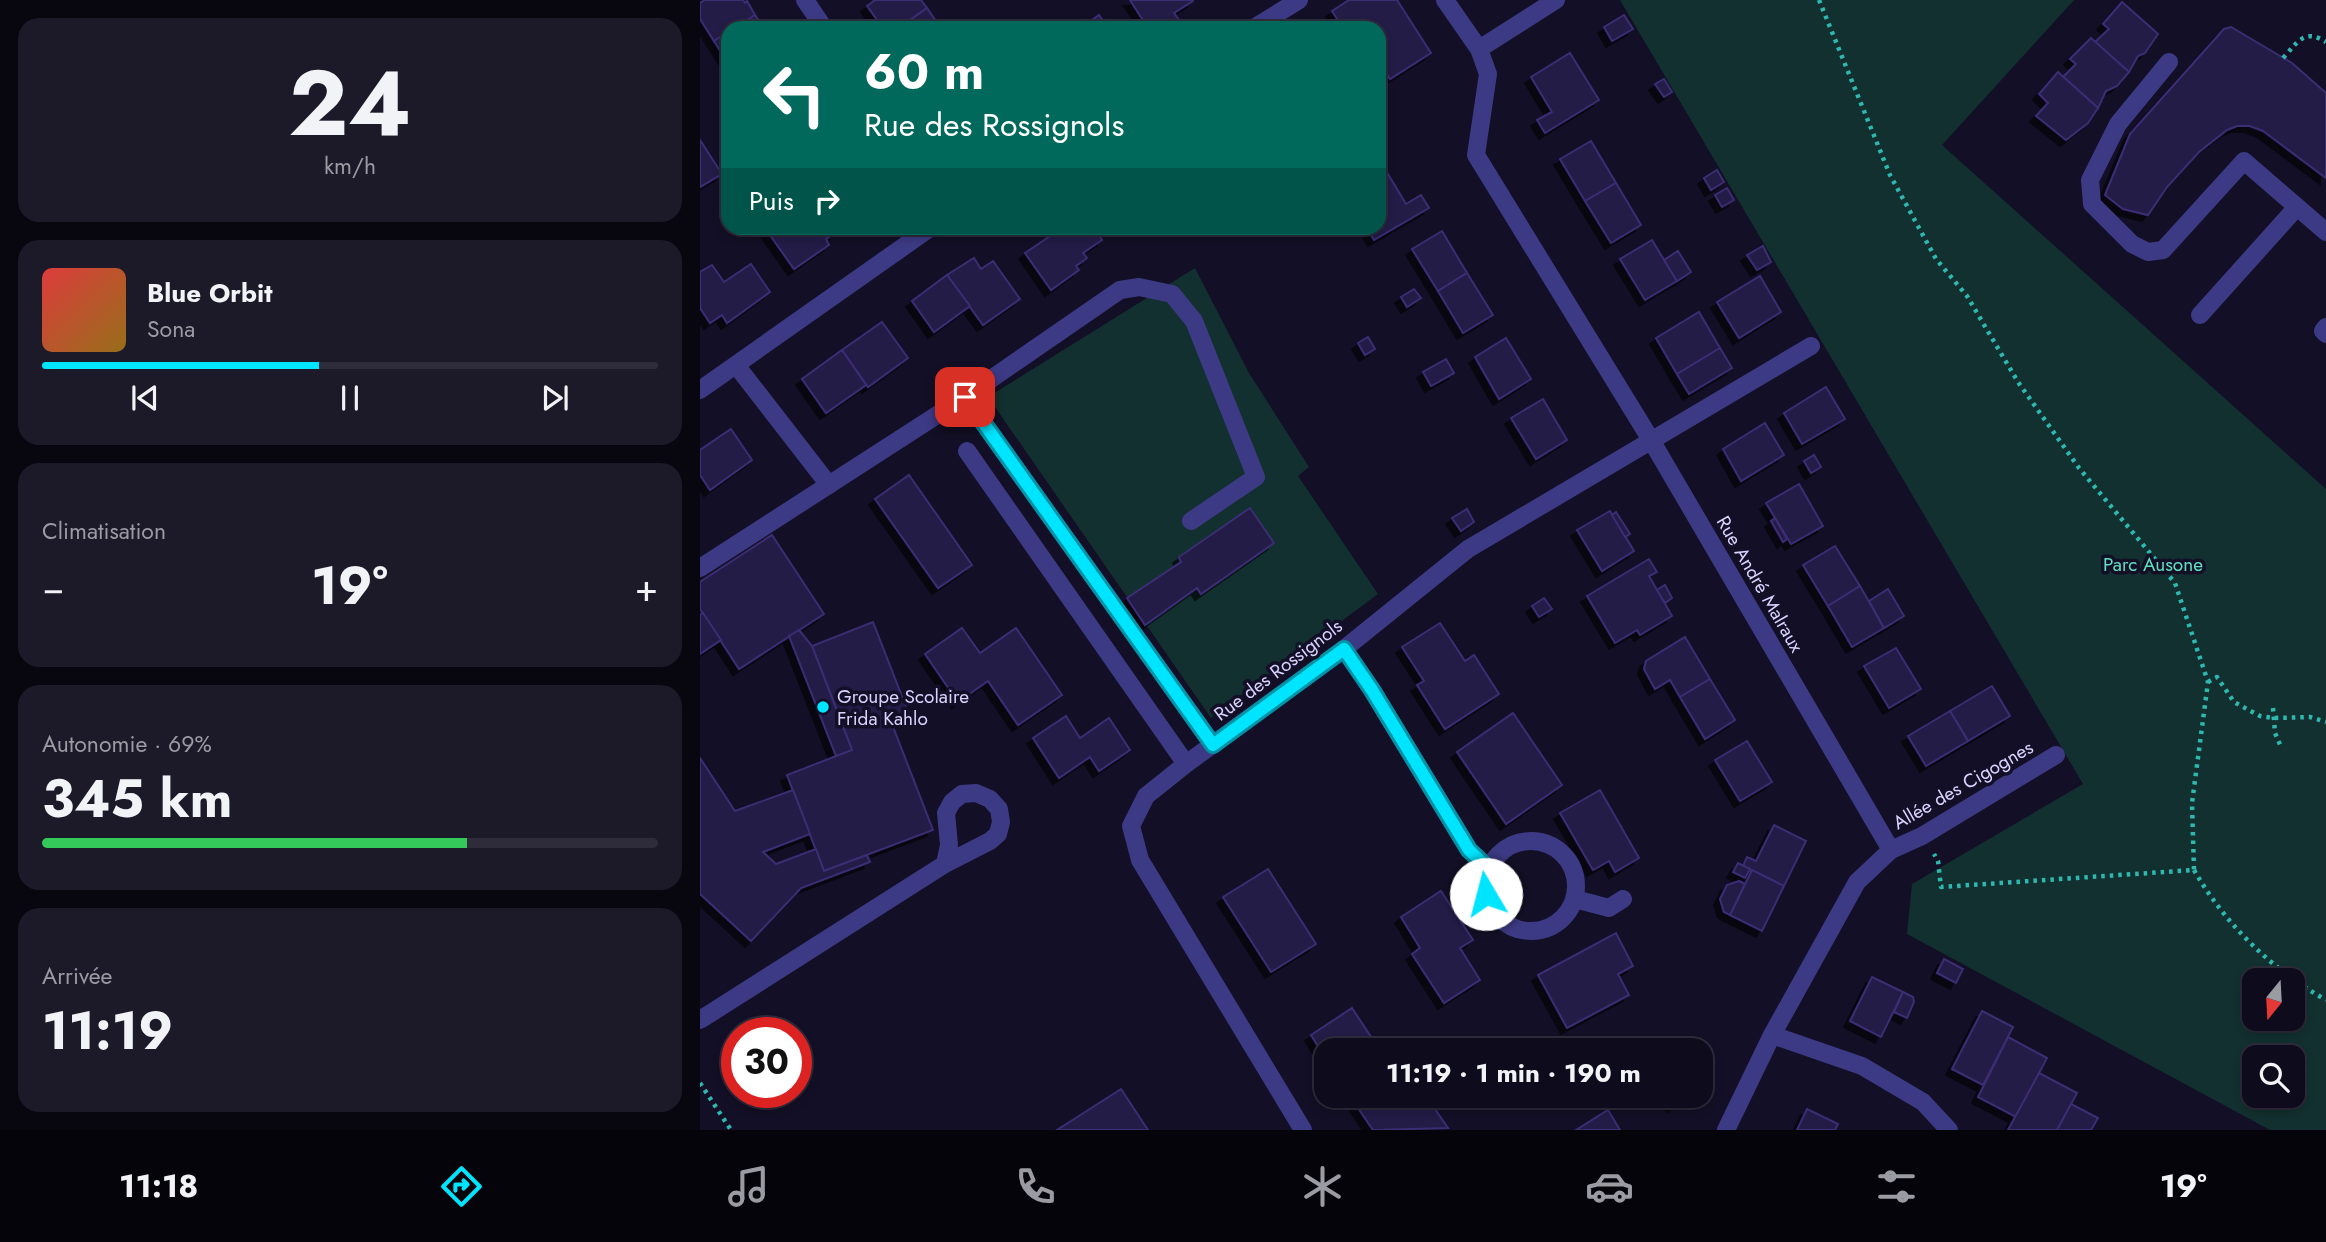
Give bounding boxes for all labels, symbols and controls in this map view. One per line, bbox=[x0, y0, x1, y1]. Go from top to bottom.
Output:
text: 60 m bbox=[864, 37, 984, 107]
text: 24 bbox=[288, 38, 412, 169]
icon: left bbox=[749, 49, 840, 140]
text: Rue des Rossignols bbox=[864, 102, 1124, 148]
text: km/h bbox=[324, 149, 376, 183]
text: Puis bbox=[749, 182, 794, 220]
icon: right bbox=[808, 182, 846, 220]
text: Blue Orbit bbox=[147, 274, 272, 312]
text: Sona bbox=[147, 312, 195, 346]
pin bbox=[935, 367, 995, 427]
icon: arrive bbox=[946, 378, 984, 416]
icon: previous bbox=[126, 379, 164, 417]
icon: pause bbox=[331, 379, 369, 417]
icon: next bbox=[536, 379, 574, 417]
street label: Rue André Malraux bbox=[1710, 511, 1810, 657]
text: Climatisation bbox=[42, 514, 166, 548]
text: 19° bbox=[311, 548, 388, 624]
park label: Parc Ausone bbox=[2103, 551, 2203, 578]
text: − bbox=[42, 560, 64, 615]
text: + bbox=[635, 560, 658, 615]
street label: Rue des Rossignols bbox=[1208, 613, 1348, 727]
place label: Groupe Scolaire Frida Kahlo bbox=[837, 683, 969, 732]
marker: Groupe Scolaire Frida Kahlo bbox=[815, 699, 831, 715]
text: Autonomie · 69% bbox=[42, 727, 212, 761]
street label: Allée des Cigognes bbox=[1888, 734, 2038, 836]
text: 345 km bbox=[42, 761, 232, 837]
position arrow bbox=[1449, 857, 1523, 931]
text: Arrivée bbox=[42, 959, 112, 993]
north arrow bbox=[2242, 968, 2305, 1031]
map controls bbox=[2242, 968, 2305, 1108]
text: 11:19 bbox=[42, 993, 173, 1069]
speed limit sign: 30 bbox=[721, 1017, 812, 1108]
button: search bbox=[2242, 1045, 2305, 1108]
text: 11:19 · 1 min · 190 m bbox=[1386, 1054, 1641, 1092]
icon: directions bbox=[437, 1162, 486, 1211]
icon: music bbox=[724, 1162, 773, 1211]
icon: phone bbox=[1011, 1162, 1060, 1211]
icon: climate bbox=[1298, 1162, 1347, 1211]
icon: car bbox=[1585, 1162, 1634, 1211]
icon: filters bbox=[1872, 1162, 1921, 1211]
text: 11:18 bbox=[119, 1163, 198, 1209]
text: 19° bbox=[2160, 1163, 2207, 1209]

